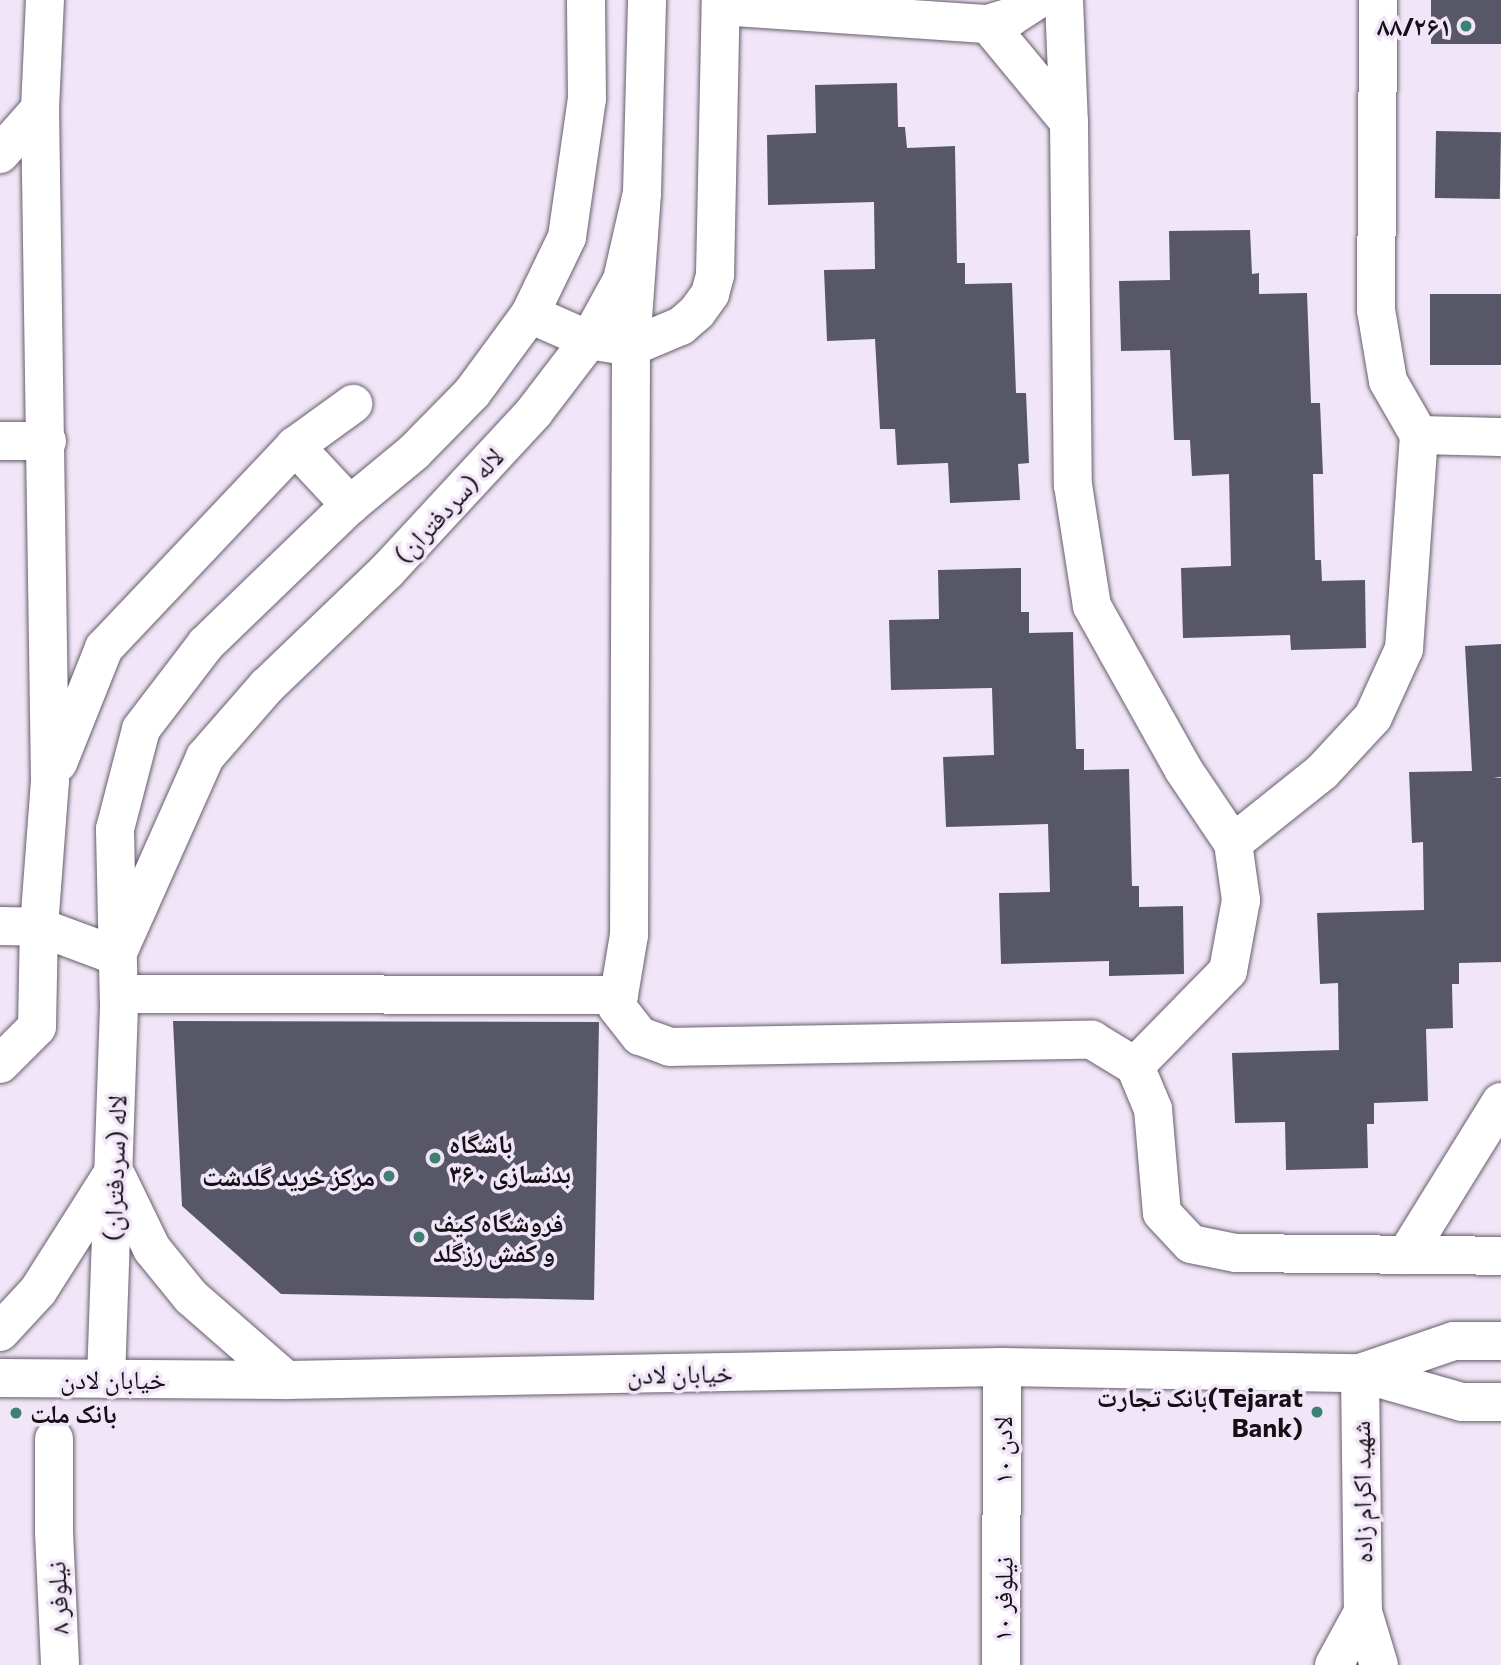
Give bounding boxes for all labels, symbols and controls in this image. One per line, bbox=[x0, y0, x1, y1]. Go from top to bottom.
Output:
place label: ۸۸/۲۶۱ bbox=[1377, 10, 1452, 42]
marker: ۸۸/۲۶۱ bbox=[1458, 18, 1474, 34]
street label: لاله (سردفتران) bbox=[387, 441, 509, 569]
street label: لاله (سردفتران) bbox=[96, 1094, 132, 1242]
place label: باشگاه بدنسازی ۳۶۰ bbox=[449, 1127, 571, 1188]
marker: باشگاه بدنسازی ۳۶۰ bbox=[427, 1150, 443, 1166]
place label: مرکز خرید گلدشت bbox=[202, 1160, 375, 1192]
marker: مرکز خرید گلدشت bbox=[381, 1168, 397, 1184]
place label: فروشگاه کیف و کفش رزگلد bbox=[433, 1206, 564, 1268]
marker: فروشگاه کیف و کفش رزگلد bbox=[411, 1229, 427, 1245]
street label: خیابان لادن bbox=[627, 1356, 733, 1390]
street label: خیابان لادن bbox=[60, 1363, 166, 1395]
place label: بانک تجارت(Tejarat Bank) bbox=[1097, 1381, 1303, 1442]
place label: بانک ملت bbox=[30, 1397, 117, 1429]
marker: بانک تجارت(Tejarat Bank) bbox=[1309, 1404, 1325, 1420]
marker: بانک ملت bbox=[8, 1405, 24, 1421]
street label: ۱۰ لادن bbox=[986, 1416, 1018, 1484]
street label: شهید اکرام زاده bbox=[1344, 1420, 1378, 1564]
street label: ۱۰ نیلوفر bbox=[986, 1556, 1018, 1642]
street label: ۸ نیلوفر bbox=[40, 1561, 74, 1635]

